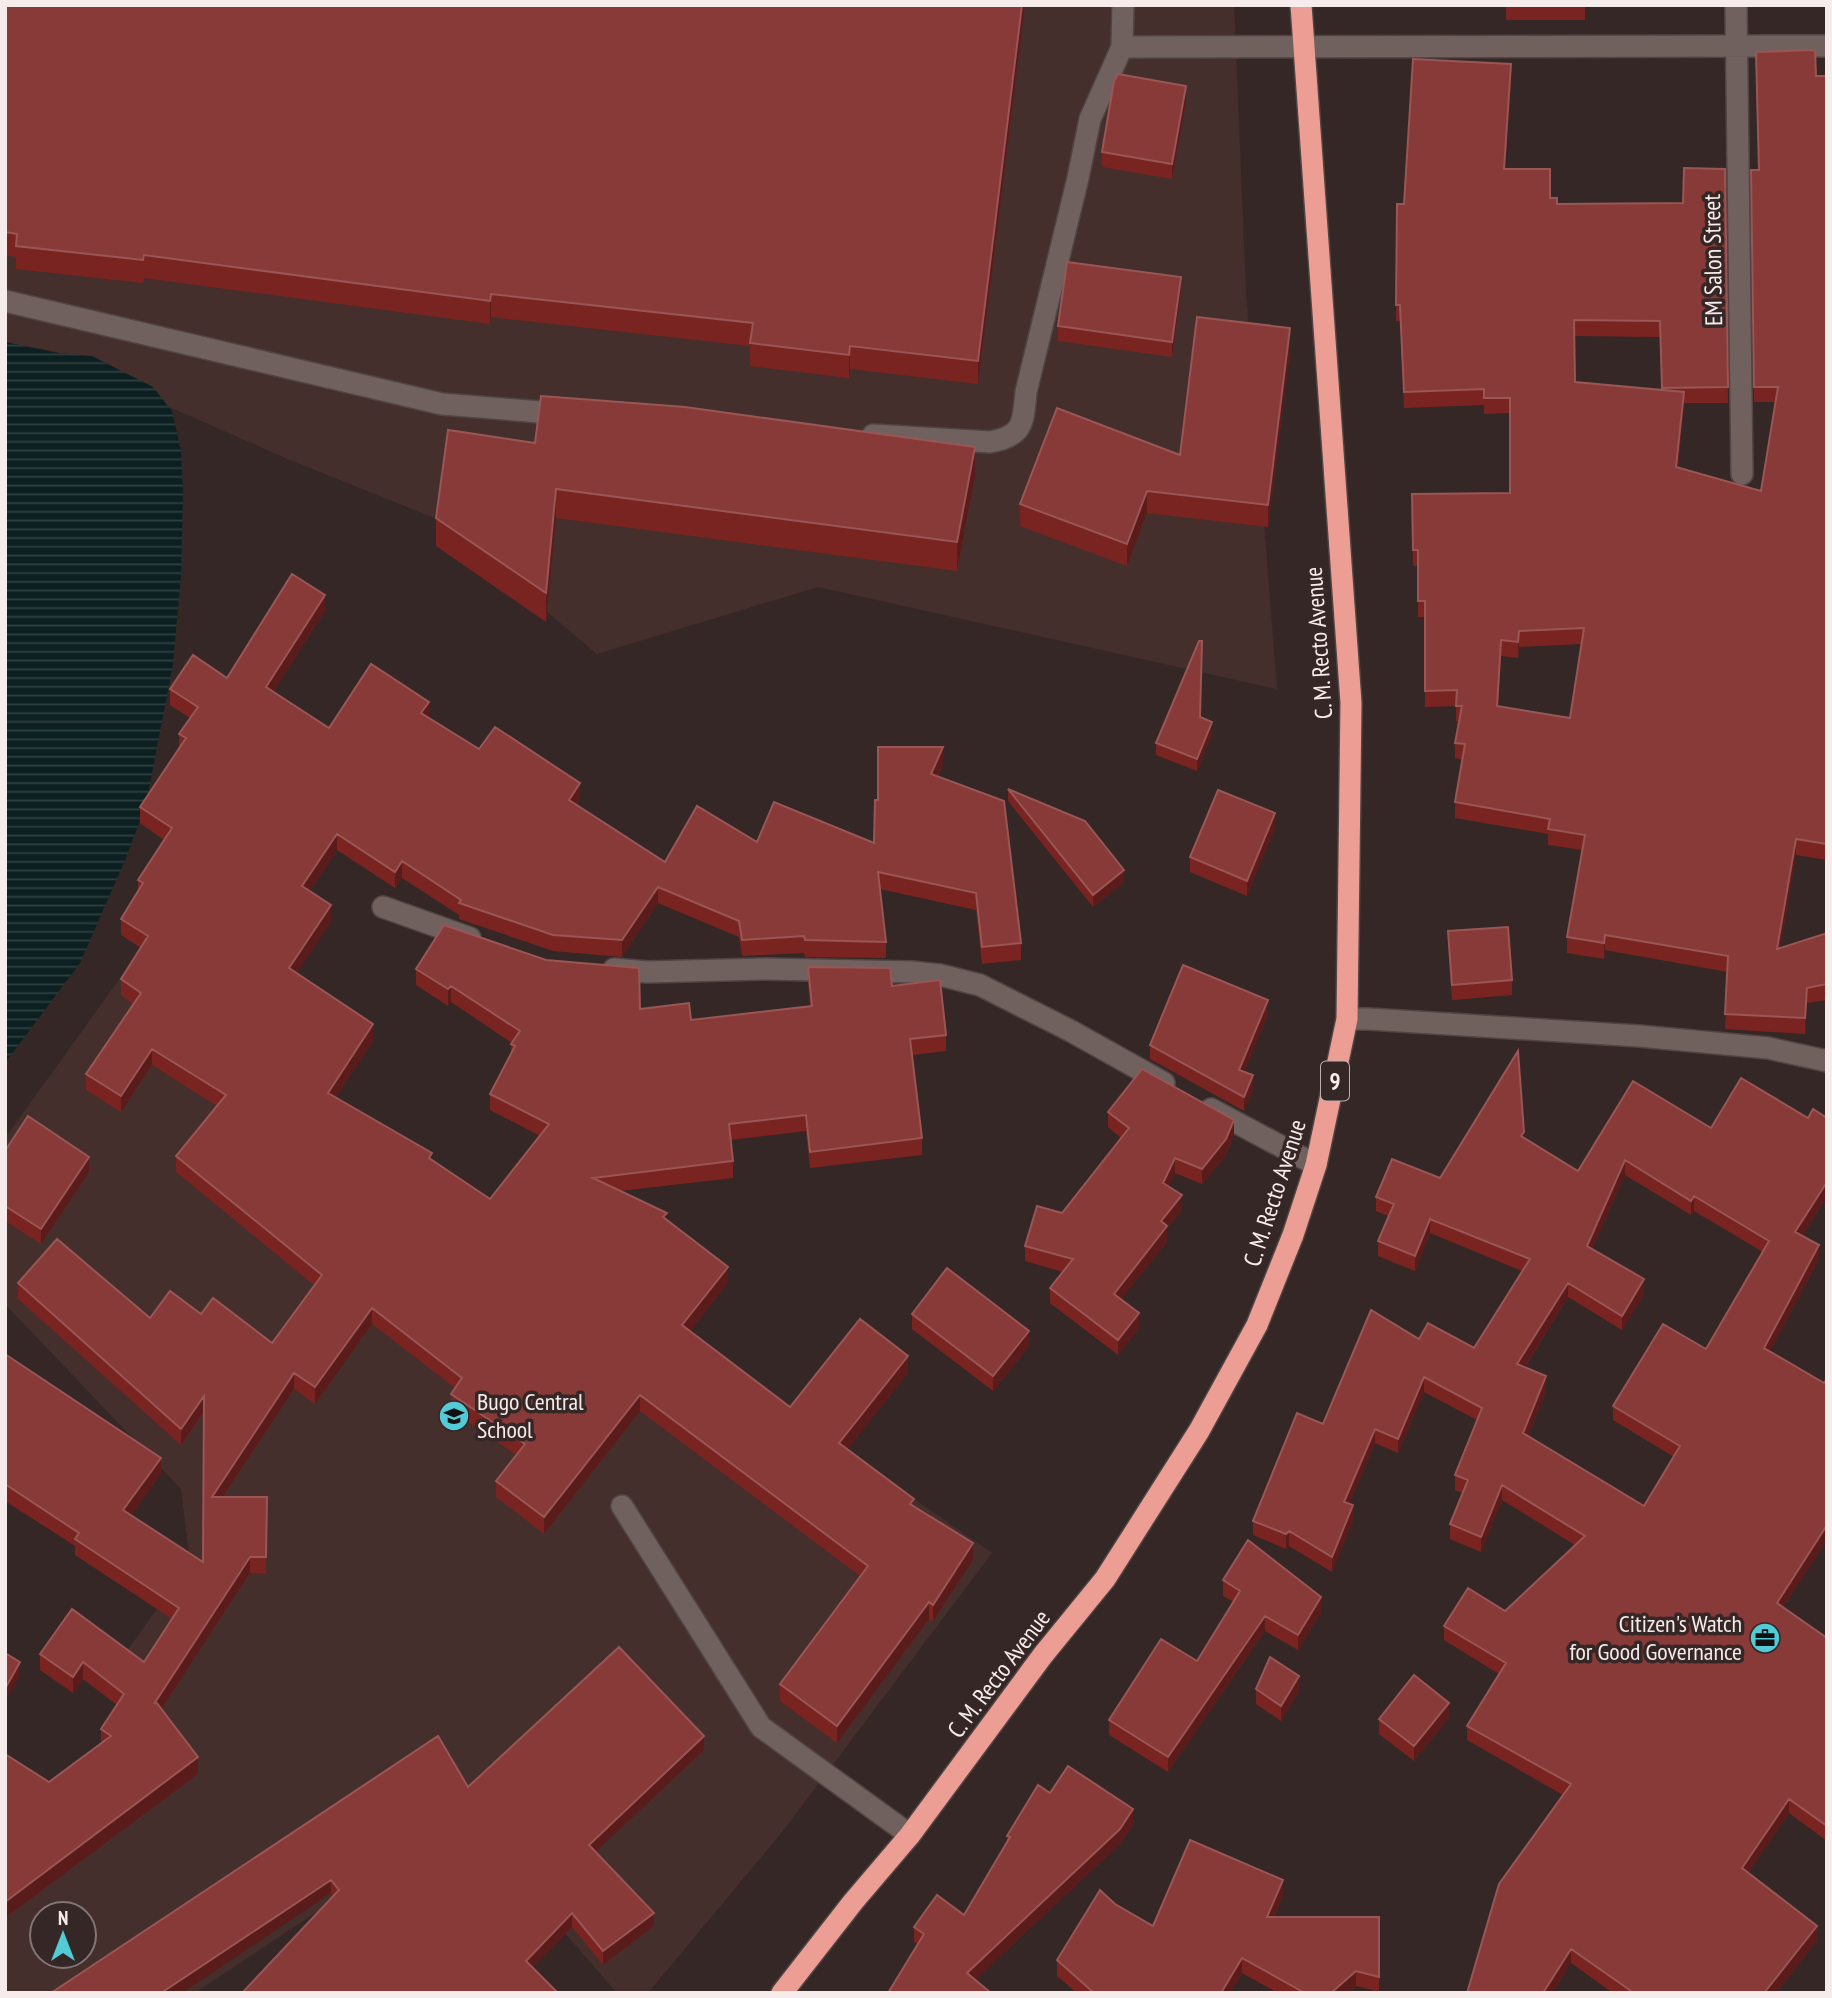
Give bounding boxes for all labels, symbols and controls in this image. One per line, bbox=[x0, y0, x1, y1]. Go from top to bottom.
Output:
street label: EM Salon Street bbox=[1696, 193, 1729, 326]
street label: C. M. Recto Avenue bbox=[1298, 566, 1339, 720]
road number: 9 bbox=[1321, 1062, 1349, 1100]
street label: C. M. Recto Avenue bbox=[1236, 1115, 1313, 1270]
place label: Bugo Central School bbox=[477, 1386, 584, 1445]
school or university icon: Bugo Central School bbox=[437, 1399, 471, 1433]
street label: C. M. Recto Avenue bbox=[940, 1603, 1057, 1744]
place label: Citizen's Watch for Good Governance bbox=[1570, 1608, 1742, 1667]
office icon: Citizen's Watch for Good Governance bbox=[1748, 1621, 1782, 1655]
north arrow bbox=[28, 1900, 98, 1970]
text: N bbox=[58, 1906, 68, 1930]

